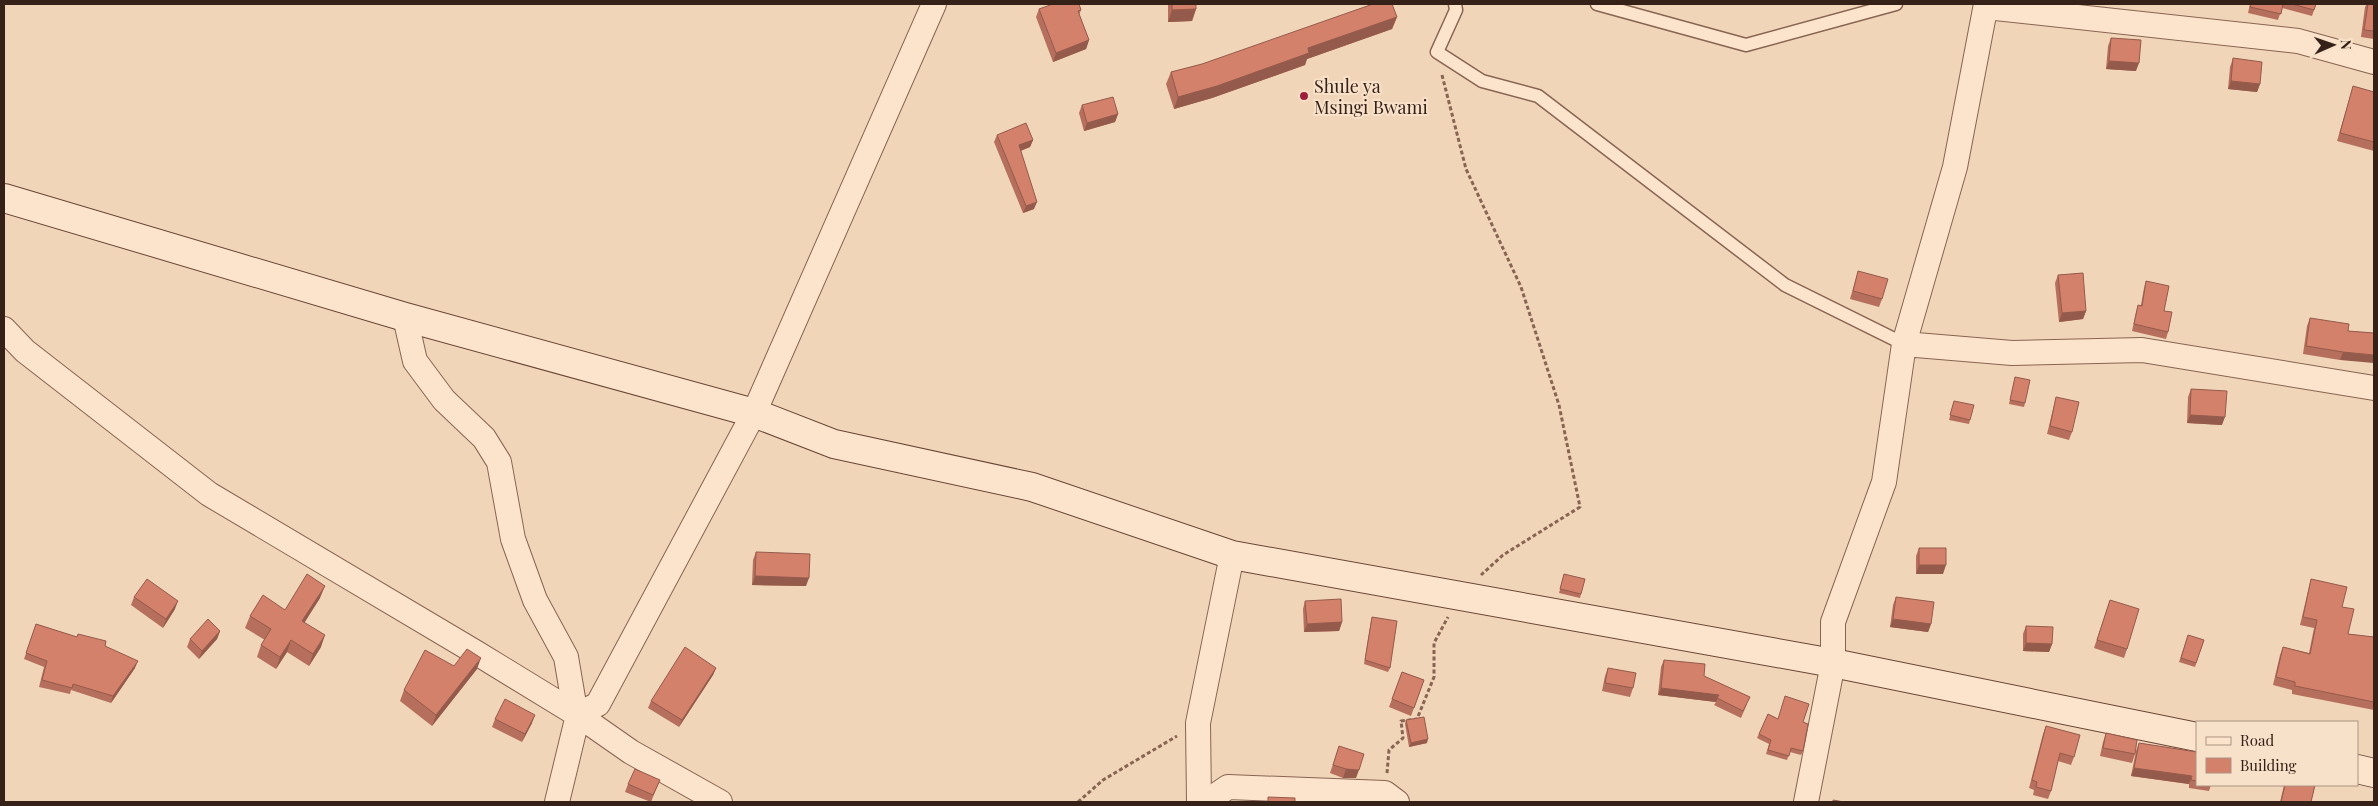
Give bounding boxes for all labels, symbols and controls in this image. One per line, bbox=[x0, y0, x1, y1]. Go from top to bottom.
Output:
north arrow bbox=[2308, 20, 2358, 70]
text: N bbox=[2337, 39, 2356, 50]
place label: Shule ya Msingi Bwami bbox=[1314, 74, 1428, 119]
marker: Shule ya Msingi Bwami bbox=[1298, 90, 1310, 102]
legend bbox=[2196, 721, 2358, 786]
text: Road bbox=[2240, 730, 2274, 750]
text: Building bbox=[2240, 755, 2297, 775]

